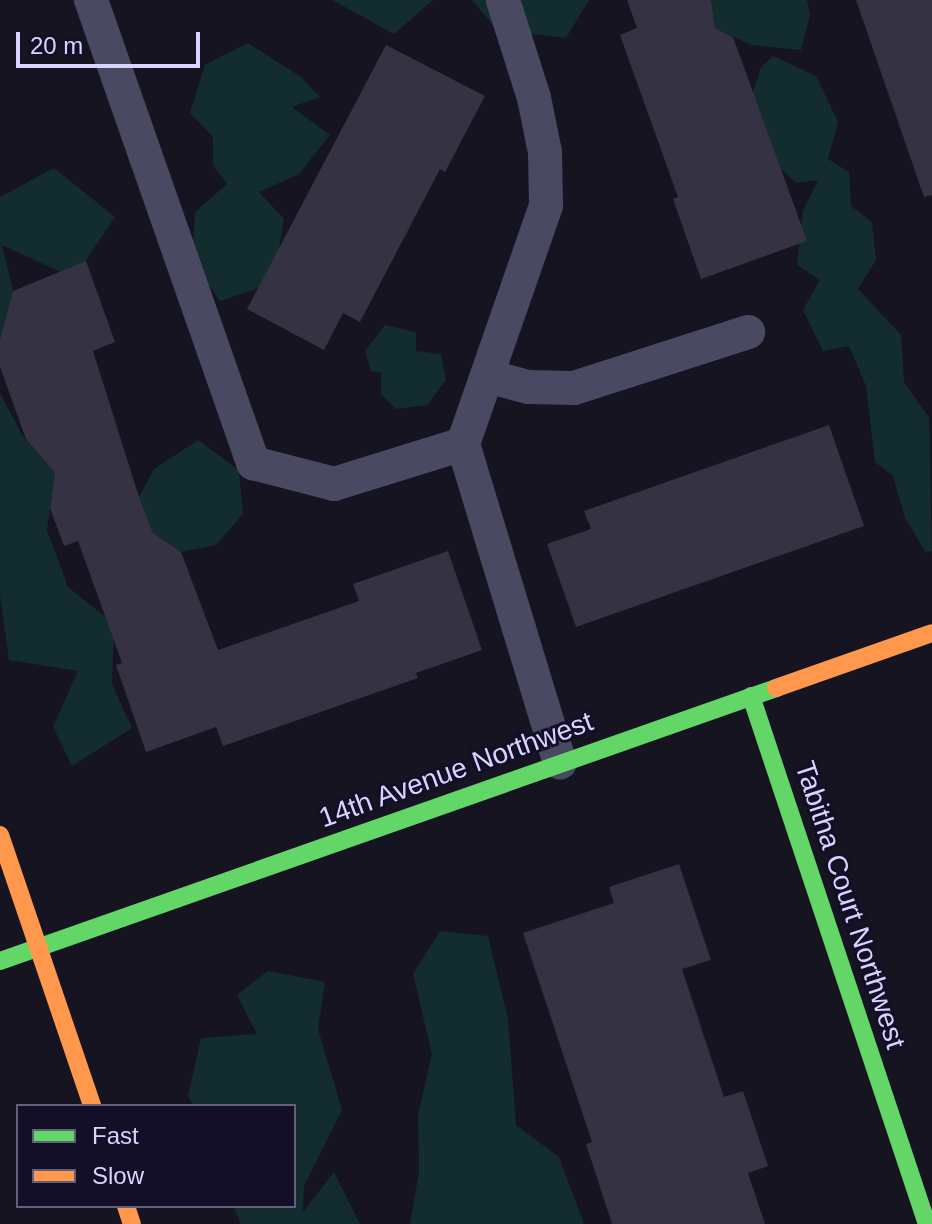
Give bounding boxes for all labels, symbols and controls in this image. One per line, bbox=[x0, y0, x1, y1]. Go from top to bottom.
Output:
scale bar bbox=[20, 16, 204, 66]
text: 20 m bbox=[30, 32, 83, 59]
street label: 14th Avenue Northwest bbox=[314, 705, 598, 835]
street label: Tabitha Court Northwest bbox=[788, 757, 912, 1053]
legend bbox=[16, 1104, 296, 1208]
text: Fast bbox=[92, 1122, 139, 1149]
text: Slow bbox=[92, 1162, 144, 1189]

